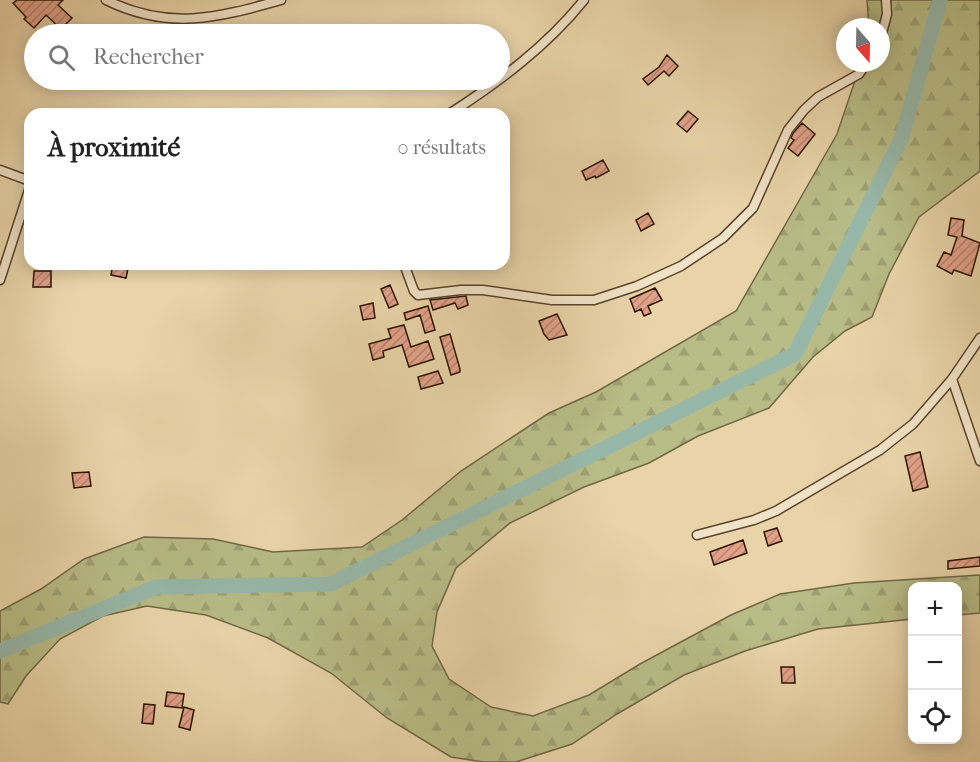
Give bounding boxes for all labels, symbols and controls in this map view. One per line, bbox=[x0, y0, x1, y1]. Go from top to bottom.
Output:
north arrow bbox=[836, 18, 890, 72]
search box bbox=[24, 24, 510, 90]
icon: search bbox=[45, 41, 78, 74]
text: Rechercher bbox=[93, 44, 204, 70]
text: À proximité bbox=[48, 132, 180, 163]
text: 0 résultats bbox=[397, 136, 486, 159]
map controls bbox=[908, 582, 962, 744]
button: + bbox=[908, 582, 962, 636]
button: − bbox=[908, 636, 962, 690]
button: locate bbox=[908, 690, 962, 744]

